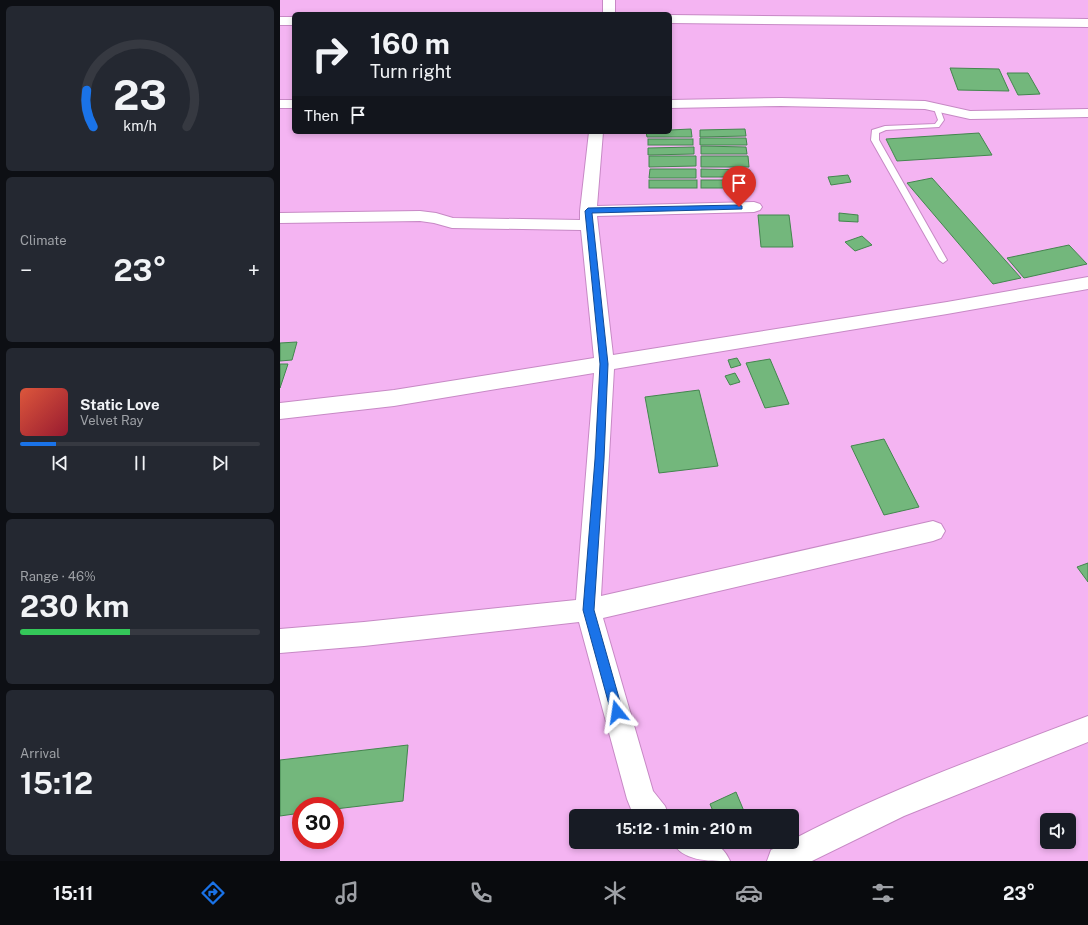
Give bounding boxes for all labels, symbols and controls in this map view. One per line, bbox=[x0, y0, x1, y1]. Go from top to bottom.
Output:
text: 160 m bbox=[370, 27, 450, 60]
icon: right bbox=[304, 28, 356, 80]
text: Turn right bbox=[370, 61, 452, 82]
text: 23 bbox=[113, 69, 167, 118]
icon: arrive bbox=[347, 104, 369, 126]
text: Then bbox=[304, 107, 339, 124]
text: km/h bbox=[123, 116, 157, 133]
pin bbox=[722, 166, 756, 207]
icon: arrive bbox=[728, 172, 750, 194]
text: Climate bbox=[20, 233, 67, 248]
text: 23° bbox=[113, 252, 167, 288]
text: − bbox=[20, 257, 32, 283]
text: + bbox=[248, 257, 260, 283]
text: Static Love bbox=[80, 396, 160, 413]
text: Velvet Ray bbox=[80, 413, 144, 428]
icon: previous bbox=[49, 452, 71, 474]
icon: pause bbox=[129, 452, 151, 474]
icon: next bbox=[209, 452, 231, 474]
text: Range · 46% bbox=[20, 569, 96, 584]
text: 230 km bbox=[20, 588, 129, 624]
position arrow bbox=[596, 691, 638, 733]
text: Arrival bbox=[20, 746, 60, 761]
text: 15:12 bbox=[20, 765, 93, 801]
speed limit sign: 30 bbox=[292, 797, 344, 849]
map controls bbox=[1040, 813, 1076, 849]
button: sound bbox=[1040, 813, 1076, 849]
text: 15:12 · 1 min · 210 m bbox=[616, 820, 752, 837]
icon: directions bbox=[199, 879, 227, 907]
icon: music bbox=[333, 879, 361, 907]
icon: phone bbox=[467, 879, 495, 907]
icon: climate bbox=[601, 879, 629, 907]
icon: car bbox=[735, 879, 763, 907]
icon: filters bbox=[869, 879, 897, 907]
text: 15:11 bbox=[53, 883, 93, 904]
text: 23° bbox=[1003, 883, 1035, 904]

